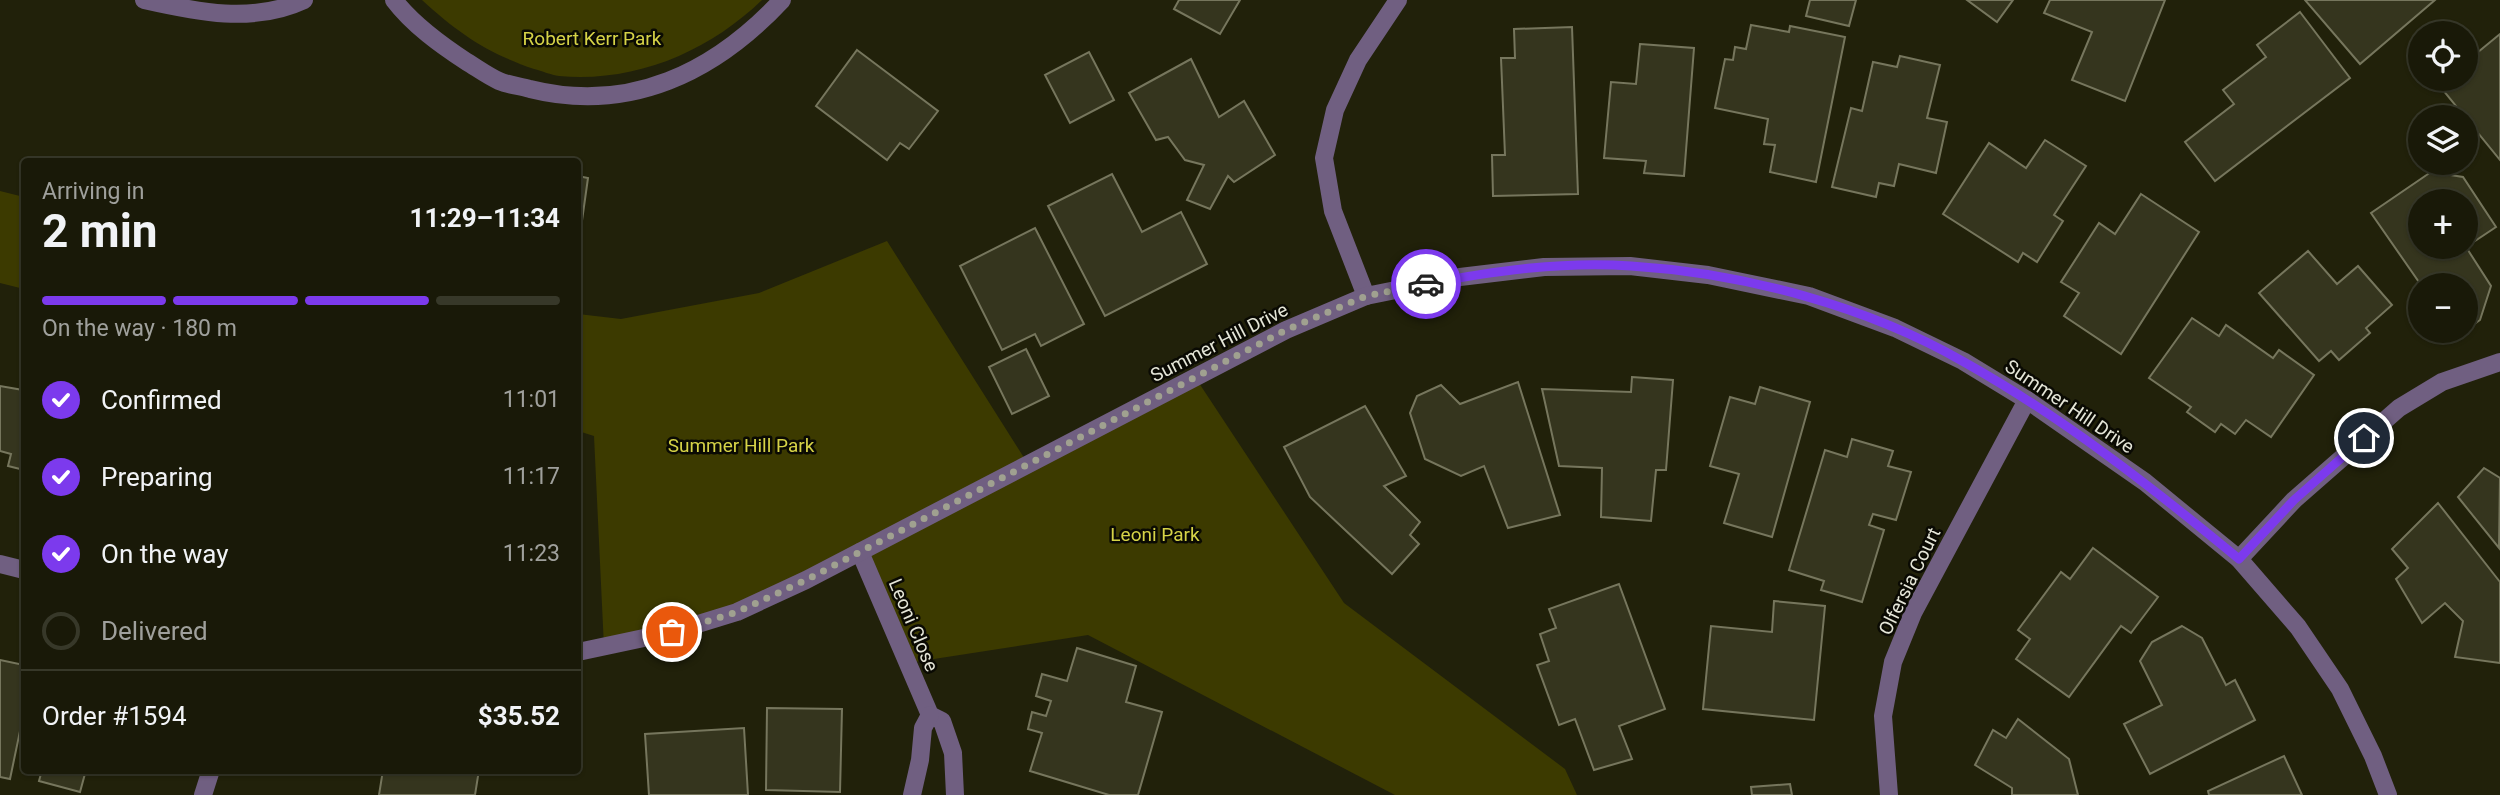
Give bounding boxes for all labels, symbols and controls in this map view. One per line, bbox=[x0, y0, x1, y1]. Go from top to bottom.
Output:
map controls bbox=[2408, 21, 2478, 343]
button: locate bbox=[2408, 21, 2478, 91]
park label: Robert Kerr Park bbox=[523, 27, 662, 50]
button: layers bbox=[2408, 105, 2478, 175]
text: Arriving in bbox=[42, 178, 145, 205]
button: + bbox=[2408, 189, 2478, 259]
text: 11:29–11:34 bbox=[410, 203, 560, 233]
text: 2 min bbox=[42, 204, 158, 258]
courier bbox=[1391, 249, 1461, 319]
icon: car bbox=[1407, 265, 1445, 303]
button: − bbox=[2408, 273, 2478, 343]
street label: Summer Hill Drive bbox=[1147, 298, 1292, 387]
text: On the way · 180 m bbox=[42, 315, 237, 342]
street label: Summer Hill Drive bbox=[2001, 355, 2139, 458]
icon: check bbox=[42, 381, 80, 419]
text: Confirmed bbox=[101, 385, 222, 415]
text: 11:01 bbox=[503, 386, 560, 413]
pin bbox=[2334, 408, 2394, 468]
icon: home bbox=[2345, 419, 2383, 457]
park label: Summer Hill Park bbox=[668, 434, 815, 457]
icon: check bbox=[42, 458, 80, 496]
text: Preparing bbox=[101, 462, 213, 492]
text: 11:17 bbox=[503, 463, 560, 490]
park label: Leoni Park bbox=[1110, 523, 1200, 546]
street label: Olfersia Court bbox=[1873, 524, 1945, 639]
icon: check bbox=[42, 535, 80, 573]
text: On the way bbox=[101, 539, 229, 569]
text: 11:23 bbox=[503, 540, 560, 567]
street label: Leoni Close bbox=[884, 575, 943, 675]
pin bbox=[642, 602, 702, 662]
icon: bag bbox=[653, 613, 691, 651]
text: Delivered bbox=[101, 616, 208, 646]
text: Order #1594 bbox=[42, 701, 187, 731]
text: $35.52 bbox=[478, 701, 560, 731]

